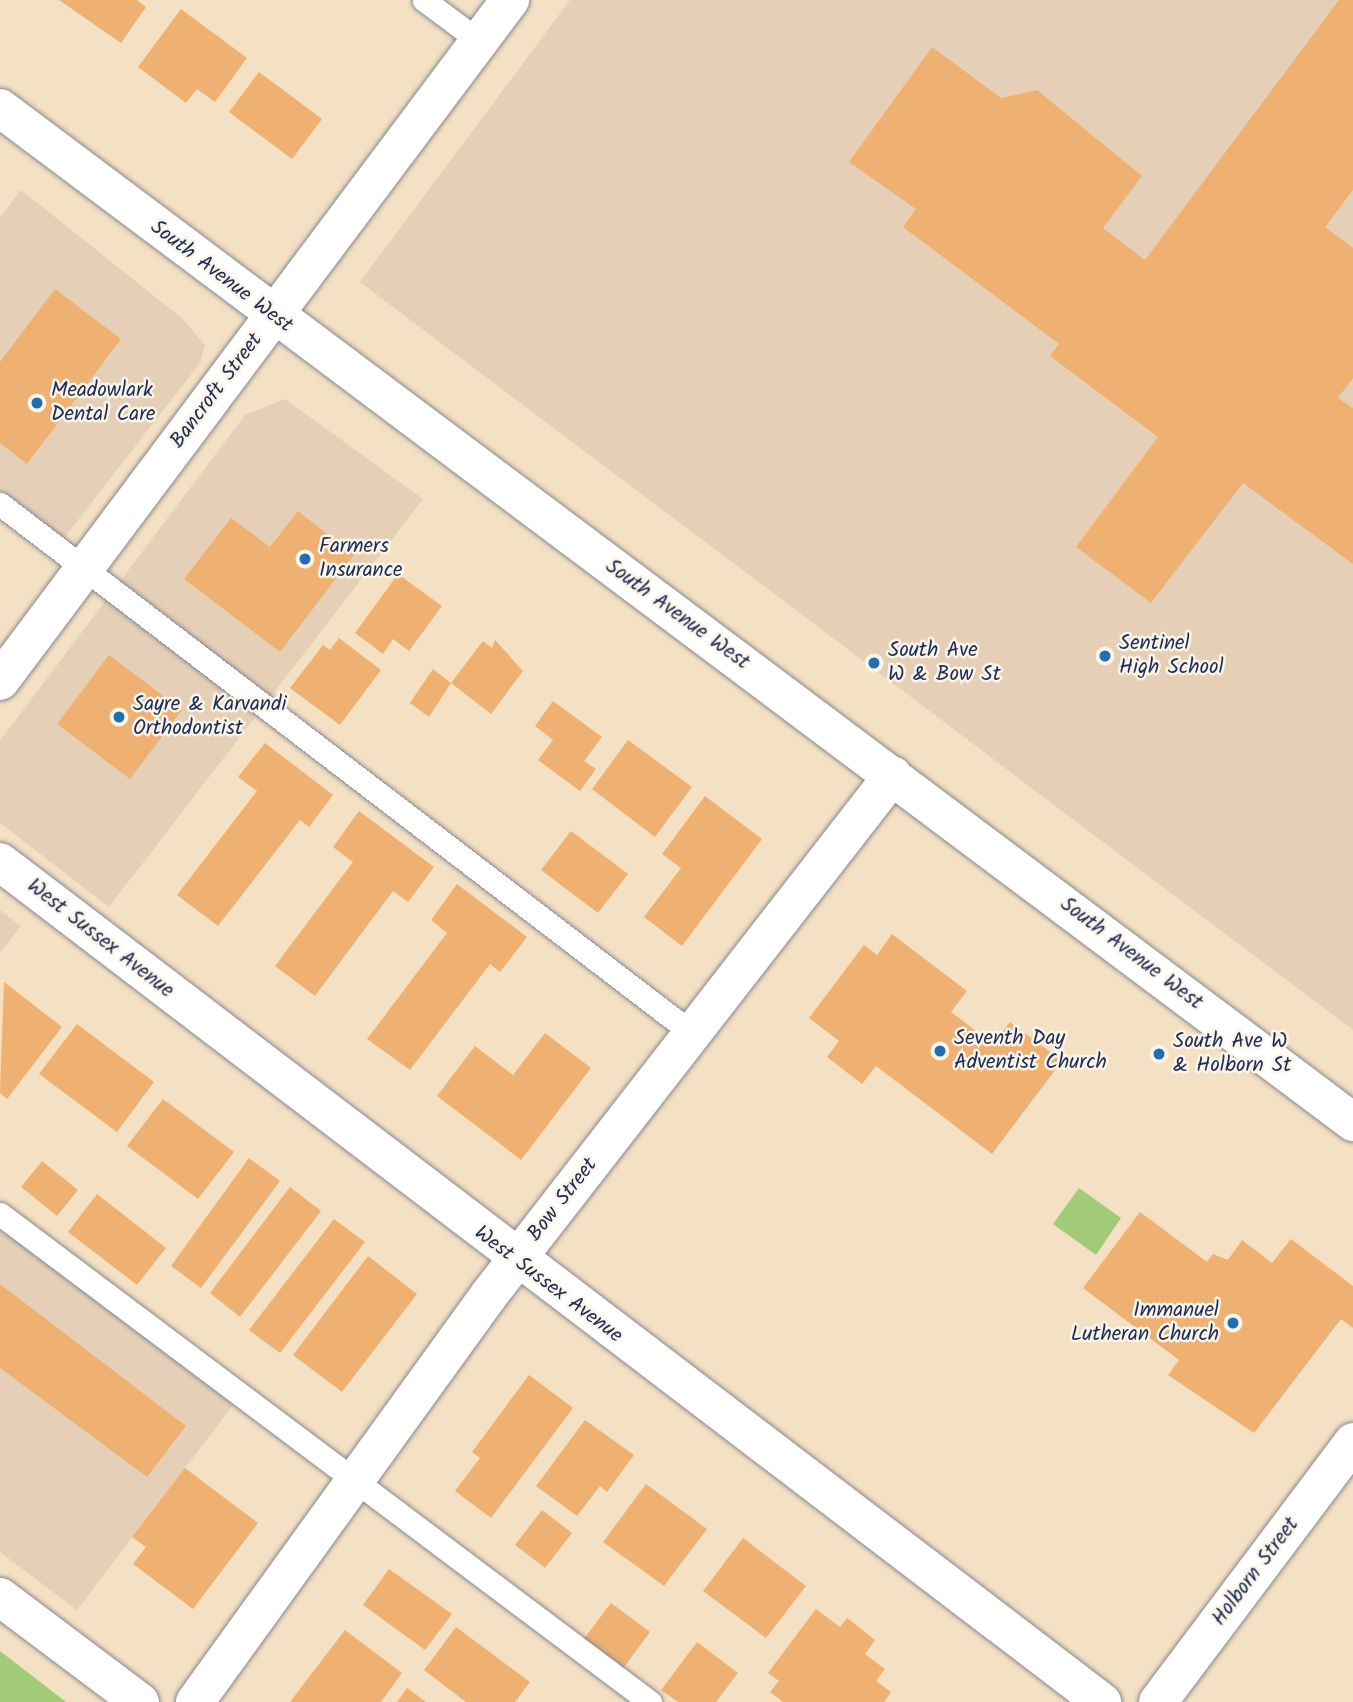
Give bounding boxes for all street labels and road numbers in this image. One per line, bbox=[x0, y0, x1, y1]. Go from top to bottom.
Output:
street label: South Avenue West bbox=[145, 215, 297, 339]
street label: Bancroft Street bbox=[165, 328, 269, 454]
street label: South Avenue West bbox=[600, 554, 754, 676]
street label: West Sussex Avenue bbox=[22, 874, 178, 1004]
street label: South Avenue West bbox=[1055, 892, 1207, 1016]
street label: Bow Street bbox=[523, 1153, 603, 1247]
street label: West Sussex Avenue bbox=[469, 1221, 627, 1349]
street label: Holborn Street bbox=[1207, 1513, 1305, 1631]

